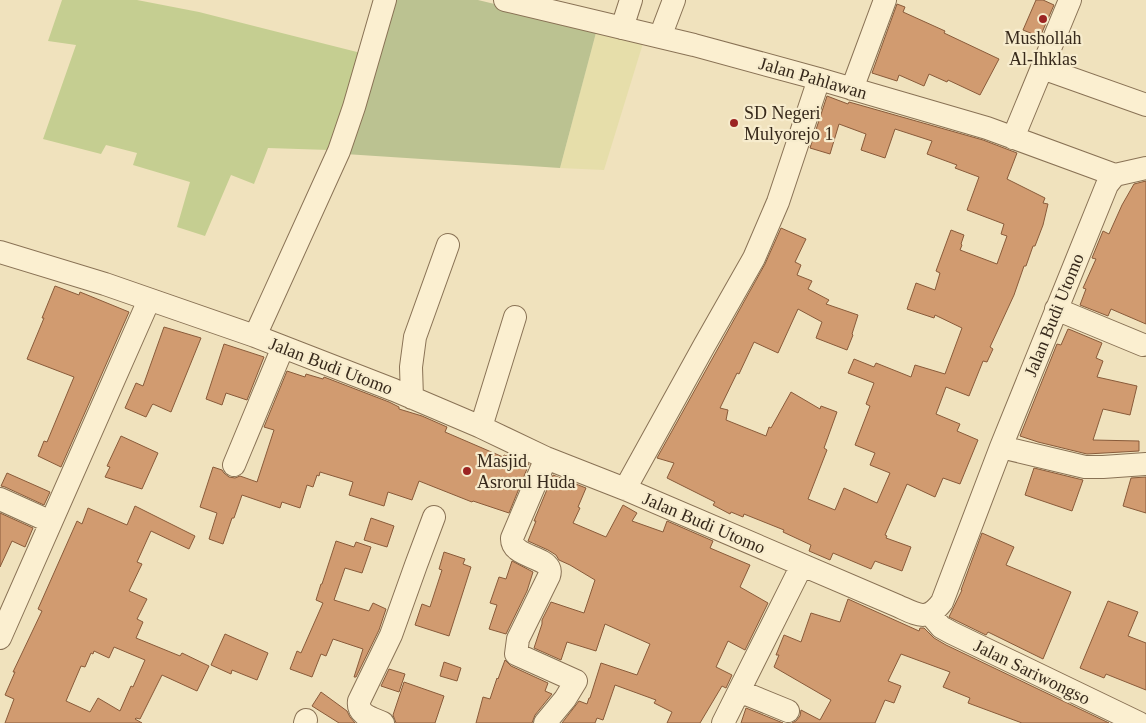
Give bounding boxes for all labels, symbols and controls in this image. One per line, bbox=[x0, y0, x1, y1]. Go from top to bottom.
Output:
marker: Mushollah Al-Ihklas bbox=[1037, 13, 1049, 25]
place label: Mushollah Al-Ihklas bbox=[1004, 28, 1082, 69]
street label: Jalan Pahlawan bbox=[757, 53, 869, 103]
place label: SD Negeri Mulyorejo 1 bbox=[744, 103, 834, 144]
marker: SD Negeri Mulyorejo 1 bbox=[728, 117, 740, 129]
street label: Jalan Budi Utomo bbox=[1020, 251, 1088, 379]
street label: Jalan Budi Utomo bbox=[266, 333, 396, 399]
place label: Masjid Asrorul Huda bbox=[477, 451, 575, 492]
marker: Masjid Asrorul Huda bbox=[461, 465, 473, 477]
street label: Jalan Budi Utomo bbox=[640, 488, 768, 558]
street label: Jalan Sariwongso bbox=[971, 635, 1093, 709]

